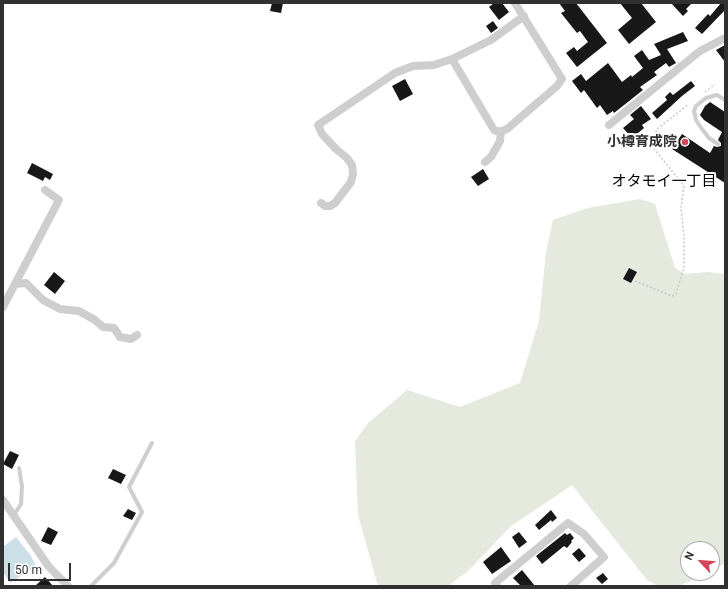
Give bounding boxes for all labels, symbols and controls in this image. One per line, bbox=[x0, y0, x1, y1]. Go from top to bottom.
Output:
place label: 小樽育成院 bbox=[607, 134, 677, 150]
marker: 小樽育成院 bbox=[680, 137, 690, 147]
district label: オタモイ一丁目 bbox=[612, 173, 716, 191]
north arrow bbox=[680, 541, 720, 581]
text: N bbox=[682, 550, 697, 562]
scale bar bbox=[10, 555, 73, 581]
text: 50 m bbox=[15, 563, 42, 577]

